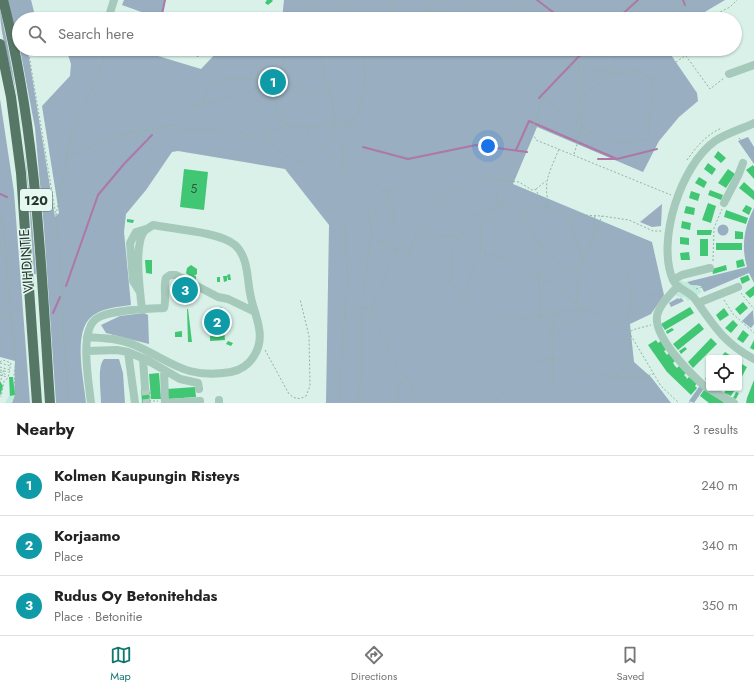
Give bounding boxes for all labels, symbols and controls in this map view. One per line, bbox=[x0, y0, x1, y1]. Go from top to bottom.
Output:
search box bbox=[12, 12, 742, 56]
icon: search bbox=[26, 23, 48, 45]
text: Search here bbox=[58, 23, 134, 45]
pin: 1 bbox=[260, 67, 286, 97]
your location bbox=[478, 136, 498, 156]
house number: 5 bbox=[191, 180, 198, 198]
road number: 120 bbox=[20, 189, 52, 211]
street label: VIHDINTIE bbox=[14, 228, 38, 294]
pin: 3 bbox=[172, 275, 198, 305]
pin: 2 bbox=[204, 307, 230, 337]
map controls bbox=[706, 355, 742, 391]
button: locate bbox=[706, 355, 742, 391]
text: Nearby bbox=[16, 417, 74, 441]
text: 3 results bbox=[693, 420, 738, 439]
text: Kolmen Kaupungin Risteys bbox=[54, 465, 240, 487]
text: 1 bbox=[26, 476, 32, 495]
text: 240 m bbox=[701, 476, 738, 495]
text: Place bbox=[54, 487, 83, 506]
text: Korjaamo bbox=[54, 525, 120, 547]
text: 2 bbox=[25, 536, 33, 555]
text: 340 m bbox=[701, 536, 738, 555]
text: Place bbox=[54, 547, 83, 566]
text: Rudus Oy Betonitehdas bbox=[54, 585, 217, 607]
text: 3 bbox=[25, 596, 33, 615]
text: 350 m bbox=[702, 596, 738, 615]
text: Place · Betonitie bbox=[54, 607, 143, 626]
tab: Map bbox=[110, 644, 132, 684]
tab: Directions bbox=[351, 644, 397, 684]
tab: Saved bbox=[617, 644, 644, 684]

